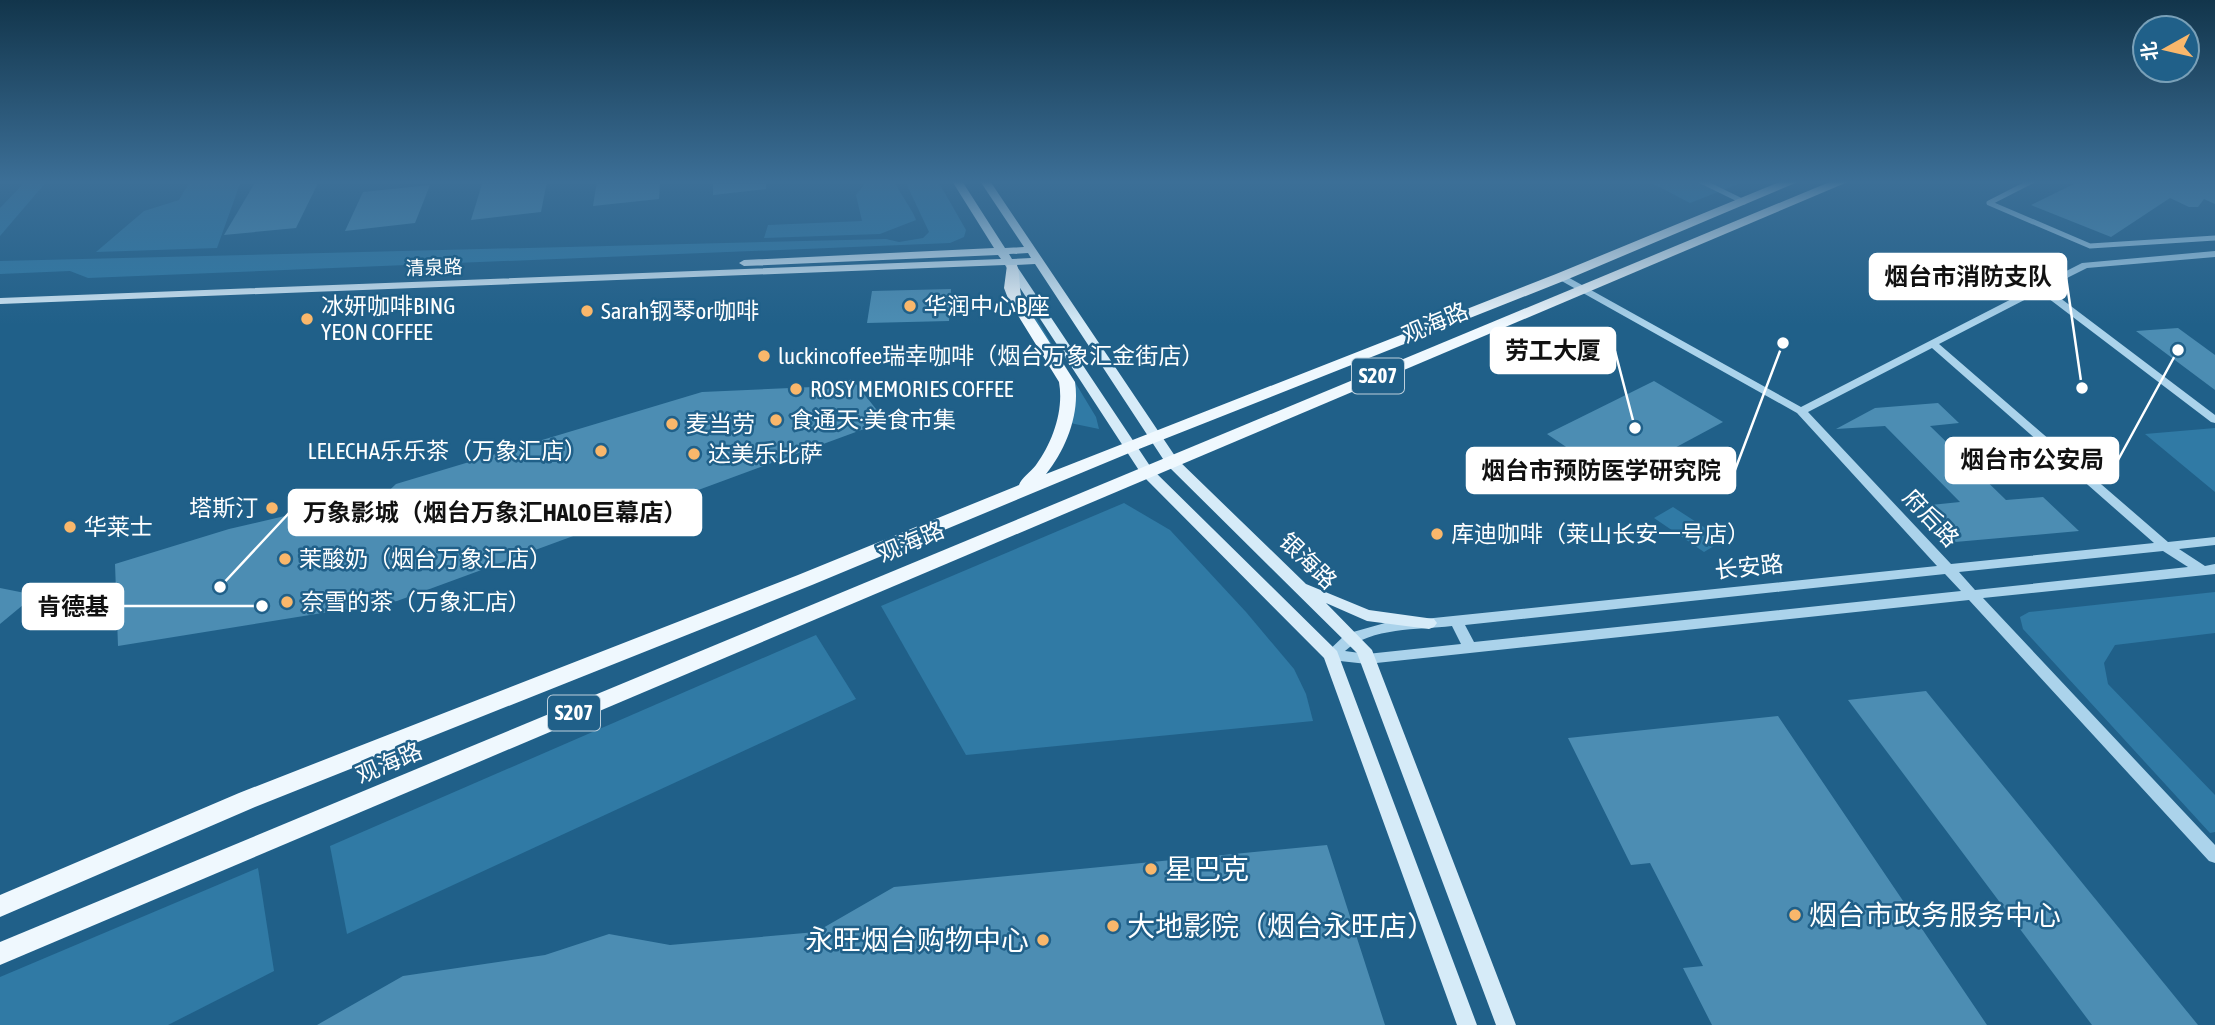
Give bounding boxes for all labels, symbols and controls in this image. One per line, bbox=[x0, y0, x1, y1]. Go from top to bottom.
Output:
north arrow bbox=[2131, 14, 2201, 84]
text: 北 bbox=[2137, 40, 2161, 62]
callout: 烟台市消防支队 bbox=[1870, 254, 2066, 299]
street label: 清泉路 bbox=[405, 255, 463, 279]
text: 烟台市消防支队 bbox=[1884, 263, 2052, 290]
place label: 冰妍咖啡BING YEON COFFEE bbox=[321, 293, 456, 345]
place label: 华润中心B座 bbox=[924, 293, 1050, 319]
place label: Sarah钢琴or咖啡 bbox=[601, 298, 759, 324]
marker: 华润中心B座 bbox=[902, 298, 918, 314]
street label: 观海路 bbox=[1398, 298, 1472, 348]
marker: Sarah钢琴or咖啡 bbox=[579, 303, 595, 319]
marker: 冰妍咖啡BING YEON COFFEE bbox=[299, 311, 315, 327]
callout: 劳工大厦 bbox=[1491, 328, 1615, 373]
text: 劳工大厦 bbox=[1505, 337, 1601, 364]
place label: luckincoffee瑞幸咖啡（烟台万象汇金街店） bbox=[778, 343, 1204, 369]
marker: luckincoffee瑞幸咖啡（烟台万象汇金街店） bbox=[756, 348, 772, 364]
road number: S207 bbox=[1352, 358, 1404, 394]
place label: ROSY MEMORIES COFFEE bbox=[810, 376, 1013, 402]
marker: ROSY MEMORIES COFFEE bbox=[788, 381, 804, 397]
place label: 食通天·美食市集 bbox=[790, 407, 956, 433]
place label: 麦当劳 bbox=[686, 411, 755, 437]
marker: 食通天·美食市集 bbox=[768, 412, 784, 428]
marker: 麦当劳 bbox=[664, 416, 680, 432]
place label: LELECHA乐乐茶（万象汇店） bbox=[308, 438, 587, 464]
callout: 烟台市公安局 bbox=[1946, 438, 2118, 483]
place label: 达美乐比萨 bbox=[708, 441, 823, 467]
marker: LELECHA乐乐茶（万象汇店） bbox=[593, 443, 609, 459]
marker: 达美乐比萨 bbox=[686, 446, 702, 462]
text: 烟台市公安局 bbox=[1960, 446, 2104, 473]
callout: 烟台市预防医学研究院 bbox=[1467, 448, 1735, 493]
text: 烟台市预防医学研究院 bbox=[1481, 457, 1721, 484]
street label: 府后路 bbox=[1898, 484, 1964, 552]
callout: 万象影城（烟台万象汇HALO巨幕店） bbox=[289, 490, 701, 535]
place label: 塔斯汀 bbox=[189, 495, 258, 521]
text: 万象影城（烟台万象汇HALO巨幕店） bbox=[303, 499, 687, 526]
marker: 塔斯汀 bbox=[264, 500, 280, 516]
place label: 华莱士 bbox=[84, 514, 153, 540]
street label: 观海路 bbox=[874, 517, 948, 567]
marker: 华莱士 bbox=[62, 519, 78, 535]
place label: 库迪咖啡（莱山长安一号店） bbox=[1451, 521, 1750, 547]
marker: 库迪咖啡（莱山长安一号店） bbox=[1429, 526, 1445, 542]
street label: 银海路 bbox=[1274, 528, 1342, 594]
place label: 茉酸奶（烟台万象汇店） bbox=[299, 546, 552, 572]
street label: 长安路 bbox=[1713, 550, 1785, 584]
marker: 茉酸奶（烟台万象汇店） bbox=[277, 551, 293, 567]
callout: 肯德基 bbox=[23, 584, 123, 629]
place label: 奈雪的茶（万象汇店） bbox=[301, 589, 531, 615]
text: 肯德基 bbox=[37, 593, 109, 620]
marker: 奈雪的茶（万象汇店） bbox=[279, 594, 295, 610]
road number: S207 bbox=[548, 696, 600, 730]
street label: 观海路 bbox=[352, 738, 426, 788]
place label: 星巴克 bbox=[1165, 853, 1249, 885]
marker: 星巴克 bbox=[1143, 861, 1159, 877]
place label: 烟台市政务服务中心 bbox=[1809, 899, 2061, 931]
marker: 烟台市政务服务中心 bbox=[1787, 907, 1803, 923]
place label: 大地影院（烟台永旺店） bbox=[1127, 910, 1435, 942]
marker: 大地影院（烟台永旺店） bbox=[1105, 918, 1121, 934]
place label: 永旺烟台购物中心 bbox=[805, 924, 1029, 956]
marker: 永旺烟台购物中心 bbox=[1035, 932, 1051, 948]

